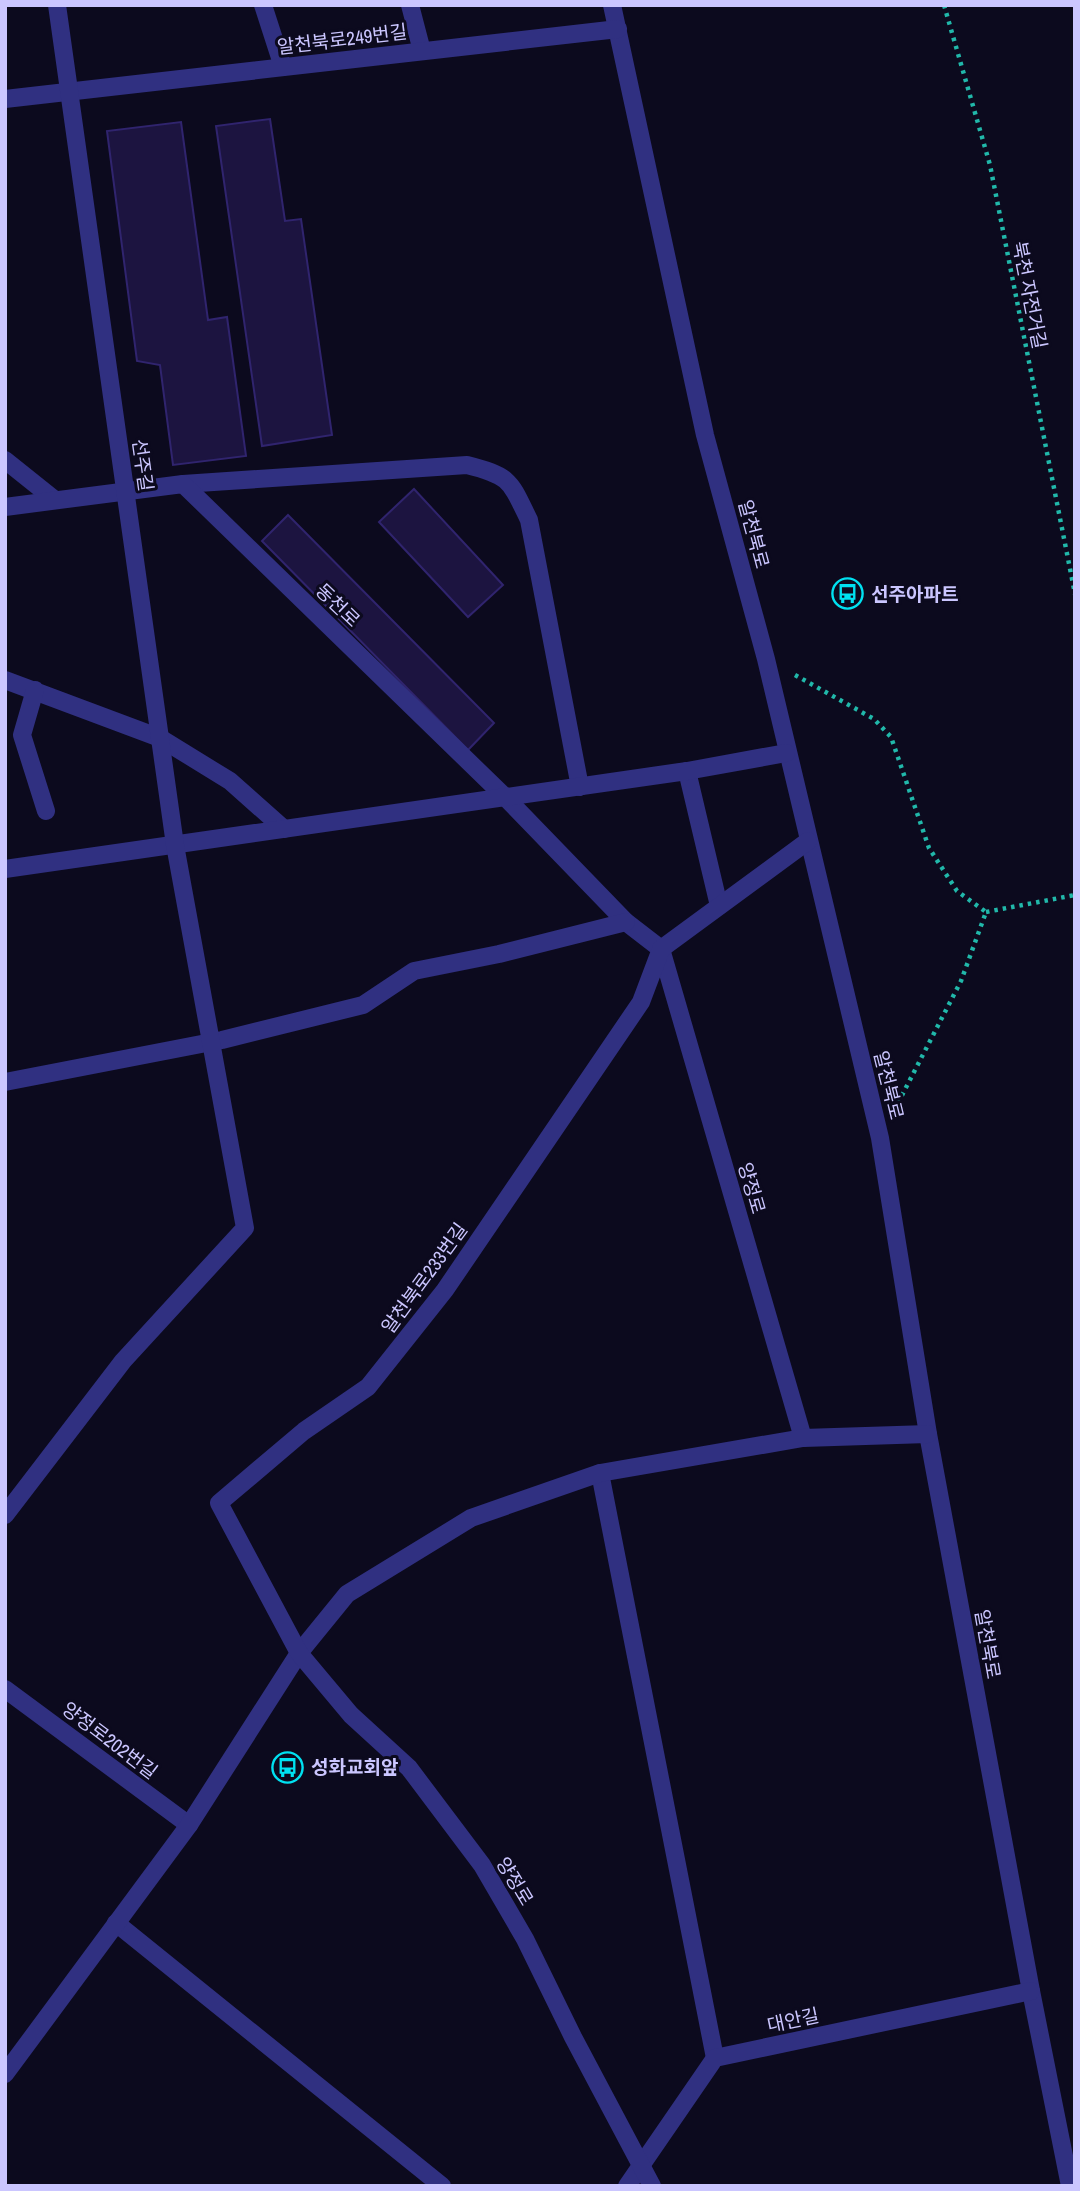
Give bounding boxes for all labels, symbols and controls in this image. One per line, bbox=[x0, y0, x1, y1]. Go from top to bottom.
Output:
street label: 알천북로249번길 bbox=[275, 18, 409, 60]
street label: 북천 자전거길 bbox=[1007, 239, 1053, 351]
street label: 선주길 bbox=[126, 437, 160, 493]
street label: 알천북로 bbox=[732, 497, 776, 571]
street label: 동천로 bbox=[310, 577, 366, 633]
bus stop icon: 선주아파트 bbox=[831, 577, 865, 611]
place label: 선주아파트 bbox=[871, 581, 958, 607]
street label: 알천북로 bbox=[868, 1048, 910, 1122]
street label: 양정로 bbox=[732, 1159, 772, 1217]
street label: 알천북로233번길 bbox=[375, 1217, 473, 1339]
street label: 알천북로 bbox=[969, 1607, 1007, 1681]
street label: 양정로202번길 bbox=[57, 1695, 163, 1785]
bus stop icon: 성화교회앞 bbox=[271, 1750, 305, 1784]
place label: 성화교회앞 bbox=[311, 1754, 398, 1780]
street label: 양정로 bbox=[490, 1852, 540, 1910]
street label: 대안길 bbox=[765, 2002, 821, 2038]

